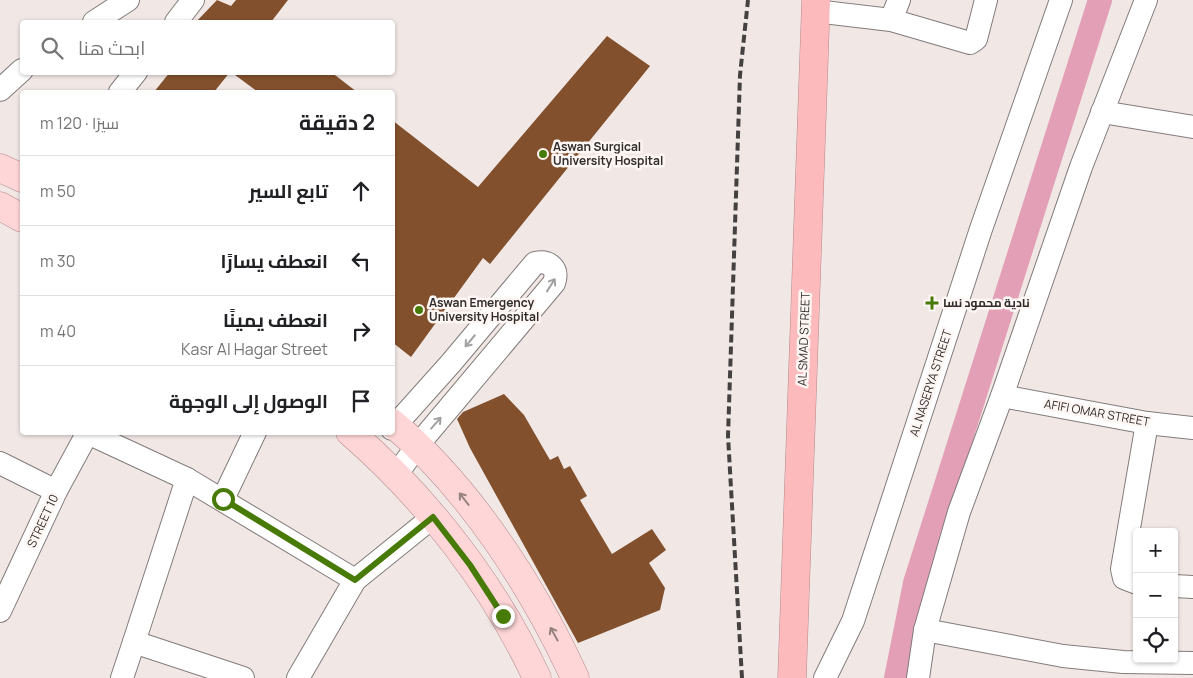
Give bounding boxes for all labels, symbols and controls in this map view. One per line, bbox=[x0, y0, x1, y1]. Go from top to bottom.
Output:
search box bbox=[20, 20, 395, 75]
icon: search bbox=[38, 34, 66, 62]
text: ابحث هنا bbox=[78, 35, 145, 61]
text: 2 دقيقة bbox=[299, 108, 375, 136]
text: سيرًا · 120 m bbox=[40, 112, 119, 134]
place label: Aswan Surgical University Hospital bbox=[553, 138, 663, 169]
marker: Aswan Surgical University Hospital bbox=[537, 148, 549, 160]
icon: ahead bbox=[347, 177, 375, 205]
text: تابع السير bbox=[249, 178, 328, 204]
text: 50 m bbox=[40, 180, 76, 202]
icon: left bbox=[347, 247, 375, 275]
text: انعطف يسارًا bbox=[221, 248, 328, 274]
text: 30 m bbox=[40, 250, 75, 272]
one-way arrow bbox=[547, 278, 557, 292]
street label: AL SMAD STREET bbox=[793, 291, 814, 386]
place label: Aswan Emergency University Hospital bbox=[429, 294, 539, 325]
place label: نادية محمود نسا bbox=[943, 294, 1030, 311]
marker: نادية محمود نسا bbox=[925, 296, 939, 310]
marker: Aswan Emergency University Hospital bbox=[413, 304, 425, 316]
text: انعطف يمينًا bbox=[223, 307, 328, 333]
icon: right bbox=[347, 317, 375, 345]
text: 40 m bbox=[40, 320, 76, 342]
street label: AL NASERYA STREET bbox=[905, 326, 956, 439]
one-way arrow bbox=[465, 334, 476, 347]
text: Kasr Al Hagar Street bbox=[181, 338, 328, 360]
icon: arrive bbox=[347, 387, 375, 415]
text: الوصول إلى الوجهة bbox=[169, 388, 328, 414]
street label: AFIFI OMAR STREET bbox=[1043, 395, 1152, 430]
one-way arrow bbox=[431, 417, 442, 430]
route start bbox=[212, 488, 235, 511]
street label: STREET 10 bbox=[23, 491, 62, 550]
one-way arrow bbox=[459, 493, 470, 506]
map controls bbox=[1133, 528, 1178, 663]
button: + bbox=[1133, 528, 1178, 573]
button: − bbox=[1133, 573, 1178, 618]
route end bbox=[492, 605, 515, 628]
button: locate bbox=[1133, 618, 1178, 663]
one-way arrow bbox=[549, 627, 558, 642]

